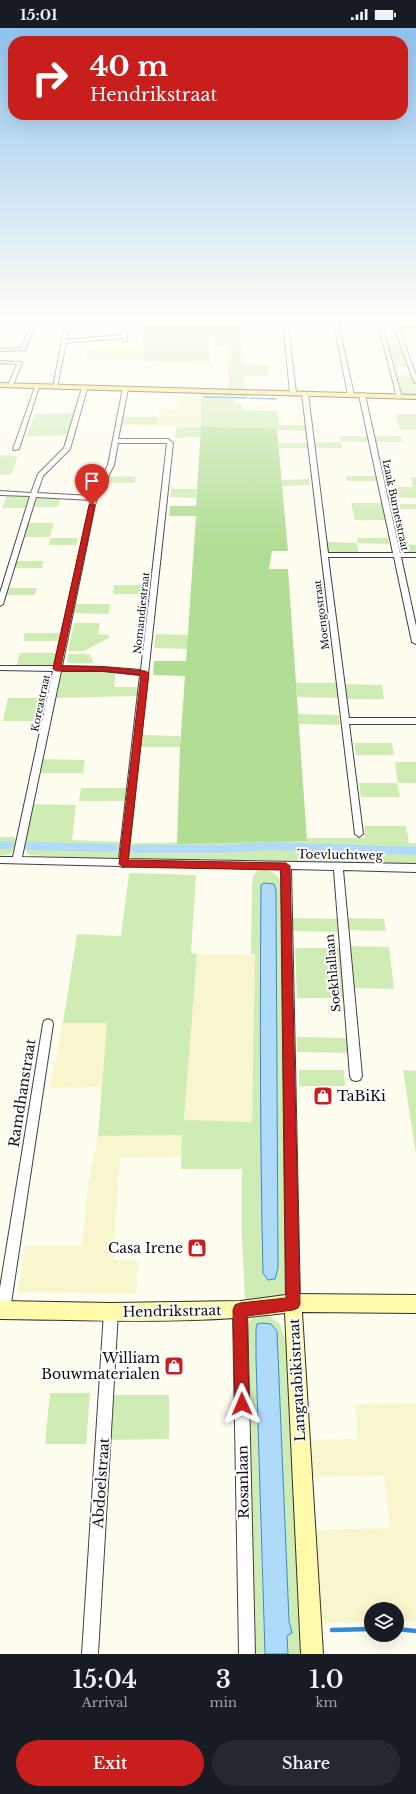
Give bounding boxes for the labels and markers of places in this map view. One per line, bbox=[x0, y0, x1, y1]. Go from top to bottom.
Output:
pin bbox=[75, 464, 109, 505]
shop icon: TaBiKi bbox=[312, 1085, 334, 1107]
place label: TaBiKi bbox=[337, 1087, 386, 1105]
shop icon: Casa Irene bbox=[186, 1237, 208, 1259]
place label: Casa Irene bbox=[108, 1239, 183, 1257]
place label: William Bouwmaterialen bbox=[41, 1349, 160, 1383]
shop icon: William Bouwmaterialen bbox=[163, 1355, 185, 1377]

